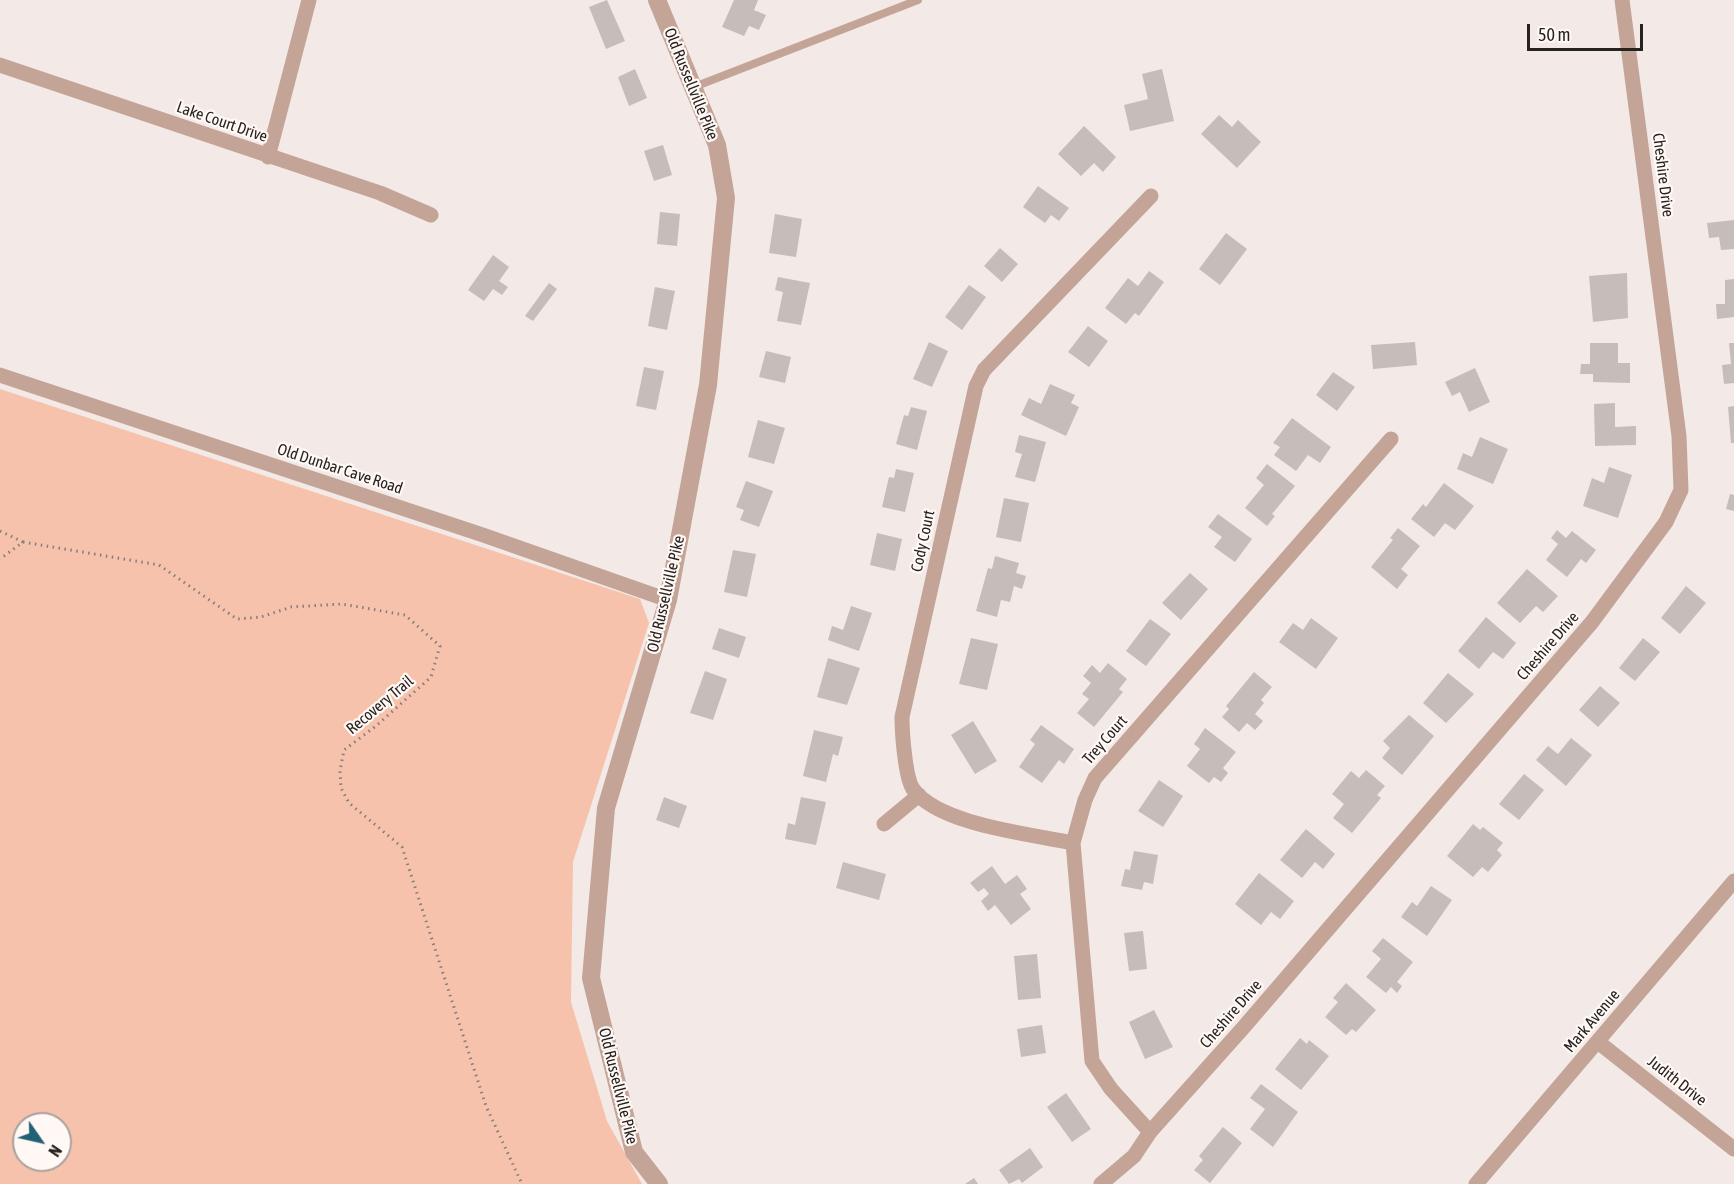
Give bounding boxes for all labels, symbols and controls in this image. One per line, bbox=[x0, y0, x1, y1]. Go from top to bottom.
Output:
scale bar bbox=[1530, 12, 1646, 50]
text: 50 m bbox=[1538, 24, 1570, 45]
street label: Old Russellville Pike bbox=[660, 25, 722, 143]
street label: Lake Court Drive bbox=[174, 98, 270, 146]
street label: Cheshire Drive bbox=[1648, 132, 1678, 218]
street label: Old Dunbar Cave Road bbox=[275, 440, 405, 498]
street label: Cody Court bbox=[907, 508, 939, 574]
street label: Old Russellville Pike bbox=[643, 534, 689, 654]
street label: Cheshire Drive bbox=[1513, 608, 1583, 684]
street label: Recovery Trail bbox=[343, 671, 417, 739]
street label: Trey Court bbox=[1079, 712, 1131, 768]
street label: Cheshire Drive bbox=[1196, 976, 1266, 1052]
street label: Mark Avenue bbox=[1560, 986, 1624, 1056]
street label: Old Russellville Pike bbox=[594, 1026, 642, 1146]
street label: Judith Drive bbox=[1644, 1052, 1710, 1110]
north arrow bbox=[12, 1112, 72, 1172]
text: N bbox=[45, 1142, 65, 1160]

